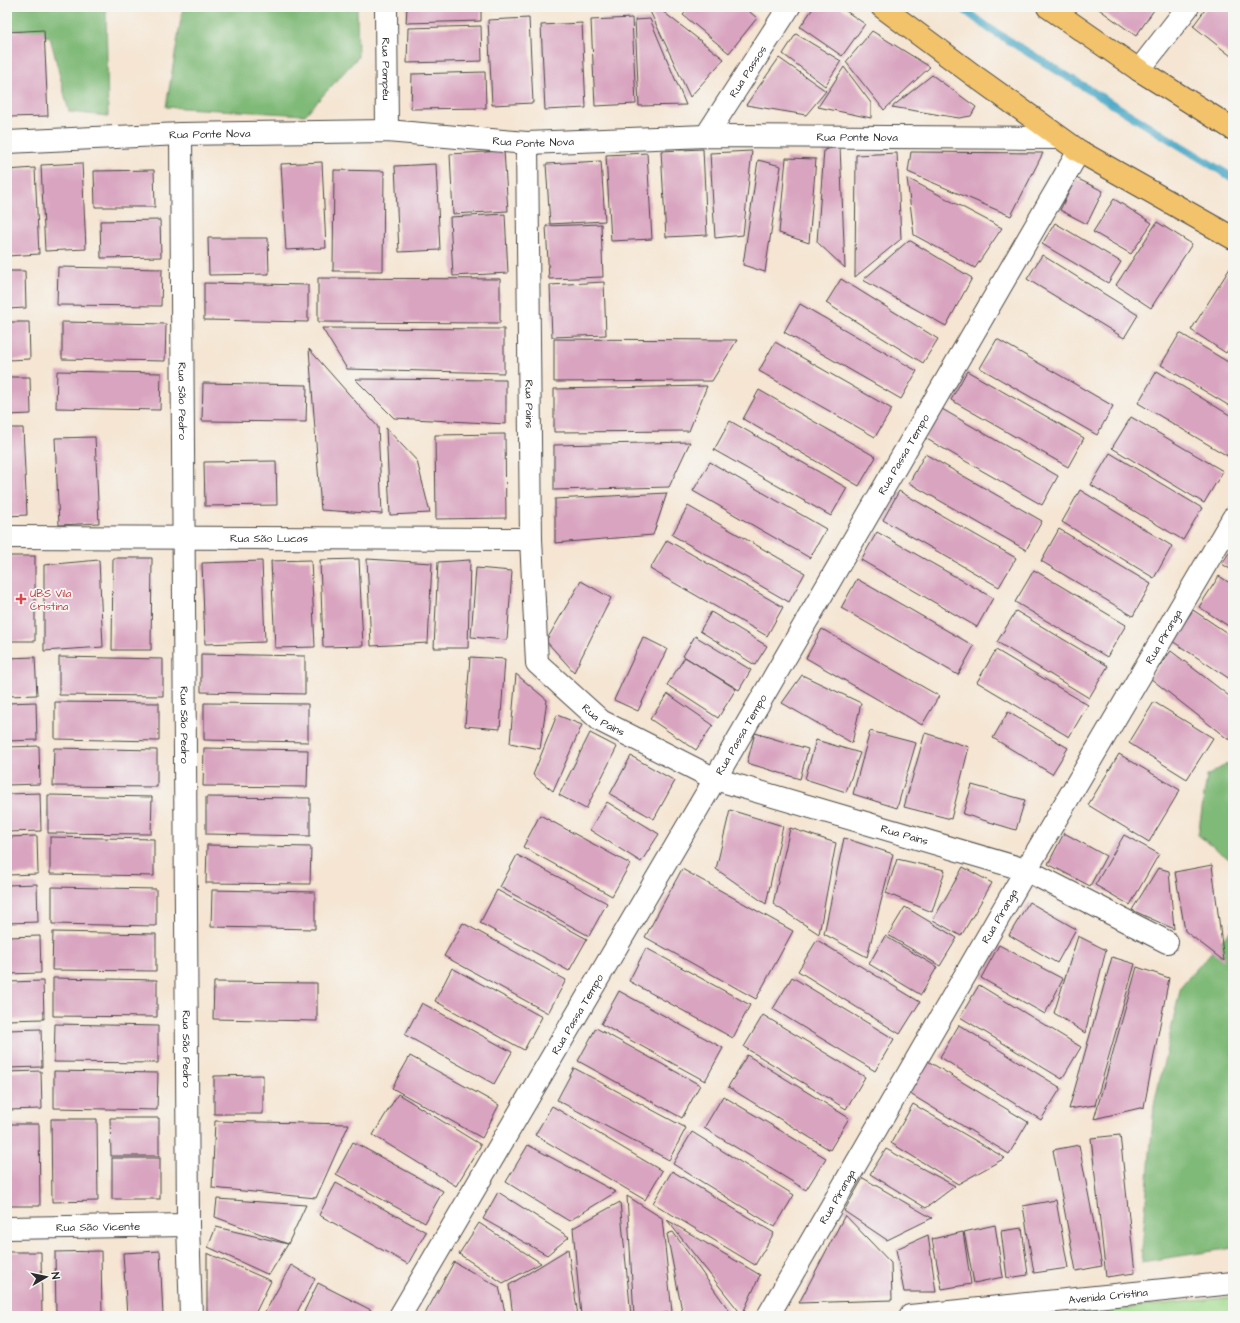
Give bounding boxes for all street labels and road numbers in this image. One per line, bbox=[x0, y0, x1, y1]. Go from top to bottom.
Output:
street label: Rua Pompéu bbox=[378, 37, 394, 101]
street label: Rua Passos bbox=[726, 42, 771, 100]
street label: Rua Ponte Nova bbox=[169, 126, 251, 143]
street label: Rua Ponte Nova bbox=[816, 130, 898, 145]
street label: Rua Ponte Nova bbox=[492, 133, 575, 151]
street label: Rua São Pedro bbox=[174, 362, 190, 441]
street label: Rua Pains bbox=[521, 380, 537, 429]
street label: Rua Passa Tempo bbox=[874, 411, 933, 497]
street label: Rua São Lucas bbox=[230, 531, 309, 546]
street label: Rua Piranga bbox=[1142, 607, 1186, 667]
street label: Rua São Pedro bbox=[177, 686, 192, 765]
street label: Rua Passa Tempo bbox=[712, 691, 771, 778]
street label: Rua Pains bbox=[579, 700, 628, 740]
street label: Rua Pains bbox=[879, 821, 930, 849]
street label: Rua Piranga bbox=[978, 886, 1022, 946]
street label: Rua Passa Tempo bbox=[548, 971, 607, 1057]
street label: Rua São Pedro bbox=[179, 1010, 194, 1089]
street label: Rua Piranga bbox=[816, 1166, 859, 1227]
street label: Rua São Vicente bbox=[56, 1219, 140, 1235]
street label: Avenida Cristina bbox=[1068, 1285, 1149, 1308]

